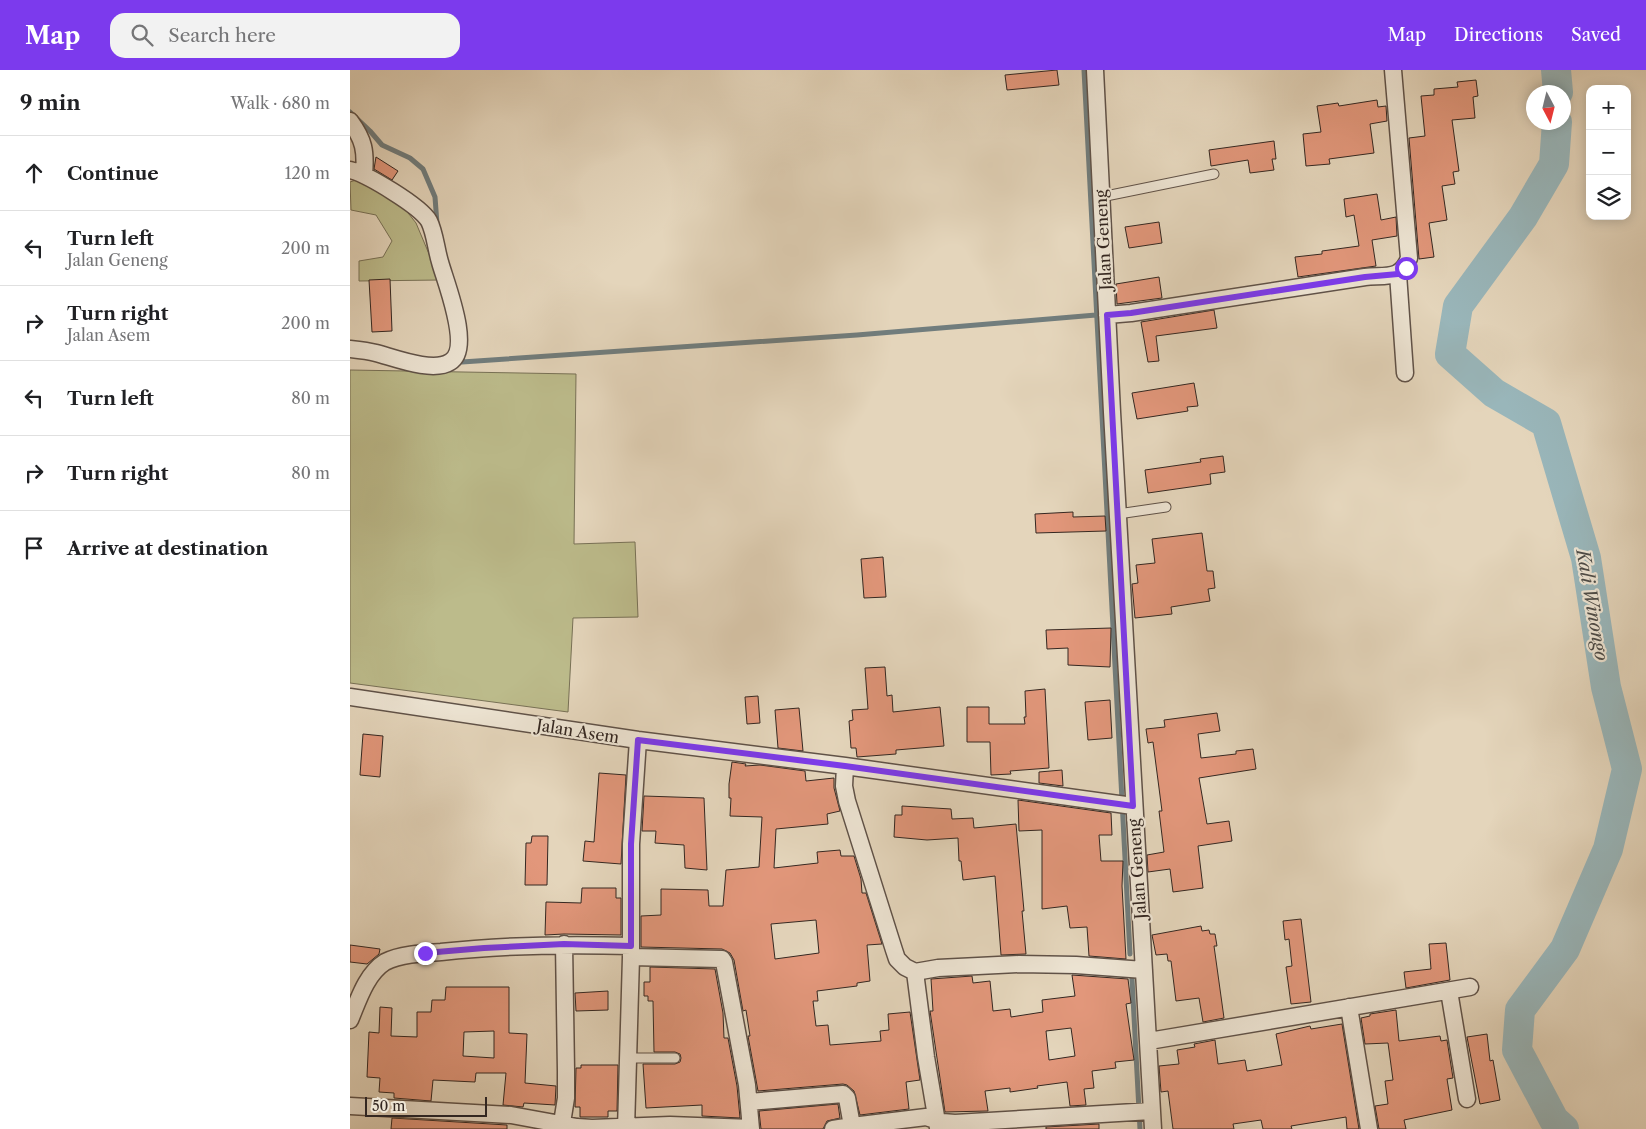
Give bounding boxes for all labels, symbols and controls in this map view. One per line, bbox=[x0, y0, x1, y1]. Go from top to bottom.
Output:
search box bbox=[110, 13, 460, 58]
text: Map bbox=[25, 21, 80, 50]
icon: search bbox=[128, 21, 156, 49]
text: Search here bbox=[168, 24, 276, 47]
text: Map bbox=[1387, 24, 1426, 46]
text: Directions bbox=[1454, 24, 1543, 46]
text: Saved bbox=[1571, 24, 1621, 46]
north arrow bbox=[1526, 85, 1571, 130]
map controls bbox=[1586, 85, 1631, 220]
button: + bbox=[1586, 85, 1631, 130]
text: 9 min bbox=[20, 90, 81, 115]
text: Walk · 680 m bbox=[231, 93, 330, 113]
button: − bbox=[1586, 130, 1631, 175]
icon: ahead bbox=[20, 159, 48, 187]
text: Continue bbox=[67, 162, 159, 185]
text: 120 m bbox=[285, 163, 330, 183]
button: layers bbox=[1586, 175, 1631, 220]
street label: Jalan Geneng bbox=[1090, 189, 1116, 294]
text: Turn left bbox=[67, 227, 154, 250]
icon: left bbox=[20, 234, 48, 262]
text: 200 m bbox=[281, 238, 330, 258]
text: Jalan Geneng bbox=[67, 250, 168, 270]
route start bbox=[1395, 257, 1418, 280]
text: Turn right bbox=[67, 302, 168, 325]
icon: right bbox=[20, 309, 48, 337]
text: 200 m bbox=[281, 313, 330, 333]
text: Jalan Asem bbox=[67, 325, 150, 345]
icon: left bbox=[20, 384, 48, 412]
text: Turn left bbox=[67, 387, 154, 410]
text: 80 m bbox=[291, 388, 330, 408]
icon: right bbox=[20, 459, 48, 487]
text: Turn right bbox=[67, 462, 168, 485]
text: 80 m bbox=[291, 463, 330, 483]
icon: arrive bbox=[20, 534, 48, 562]
text: Arrive at destination bbox=[67, 537, 268, 560]
water label: Kali Winongo bbox=[1571, 546, 1613, 663]
street label: Jalan Asem bbox=[532, 714, 621, 747]
street label: Jalan Geneng bbox=[1123, 818, 1151, 923]
route end bbox=[414, 942, 437, 965]
scale bar bbox=[365, 1094, 488, 1117]
text: 50 m bbox=[372, 1097, 405, 1115]

